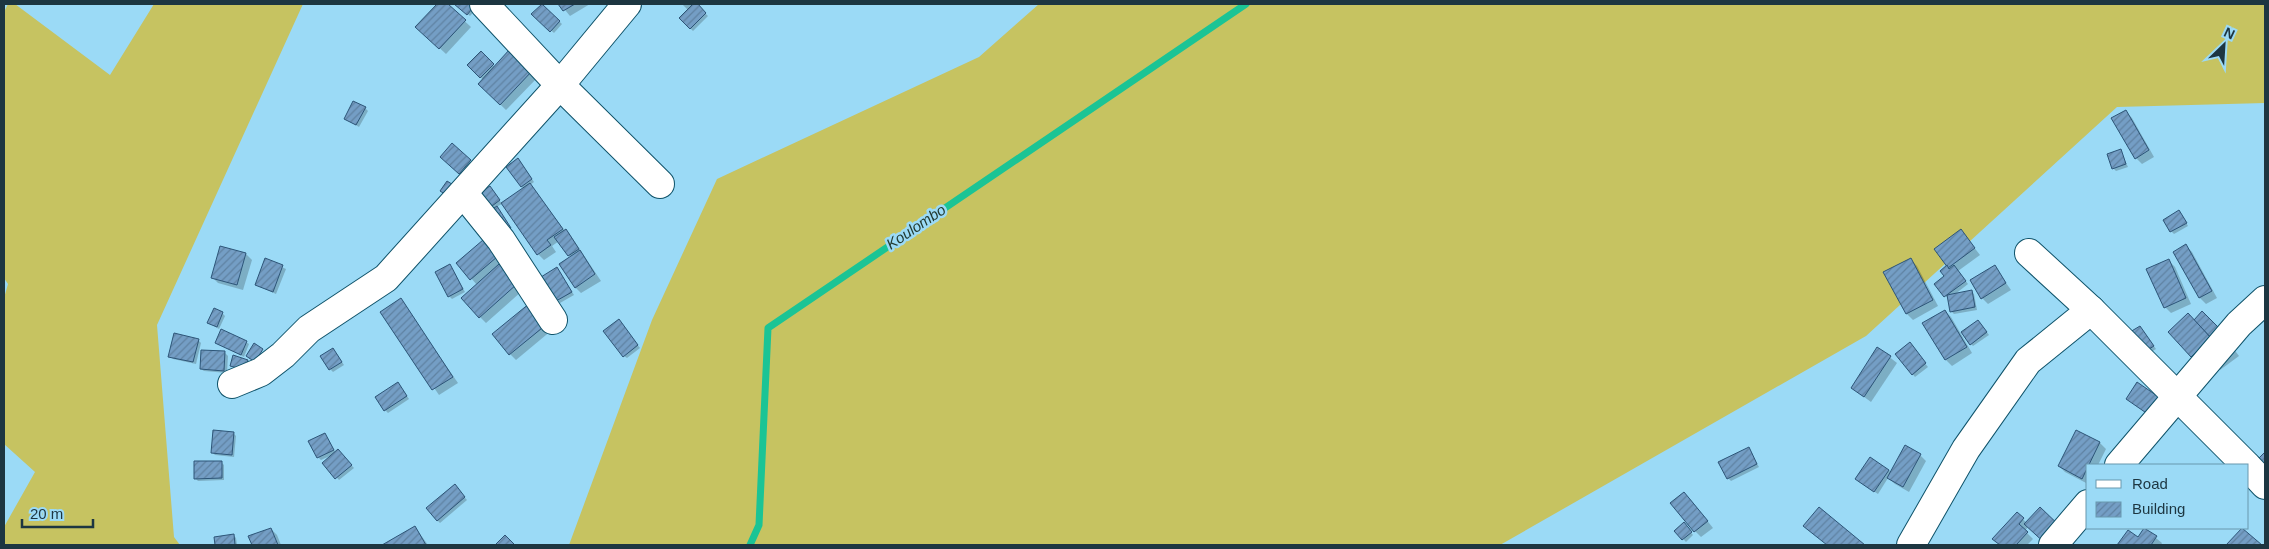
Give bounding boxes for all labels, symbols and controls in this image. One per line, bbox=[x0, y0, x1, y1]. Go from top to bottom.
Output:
north arrow bbox=[2199, 20, 2249, 70]
text: N bbox=[2222, 24, 2237, 43]
water label: Koulombo bbox=[883, 201, 948, 253]
legend bbox=[2086, 464, 2249, 529]
text: Road bbox=[2132, 475, 2168, 492]
scale bar bbox=[22, 496, 94, 528]
text: Building bbox=[2132, 500, 2185, 517]
text: 20 m bbox=[30, 505, 63, 522]

